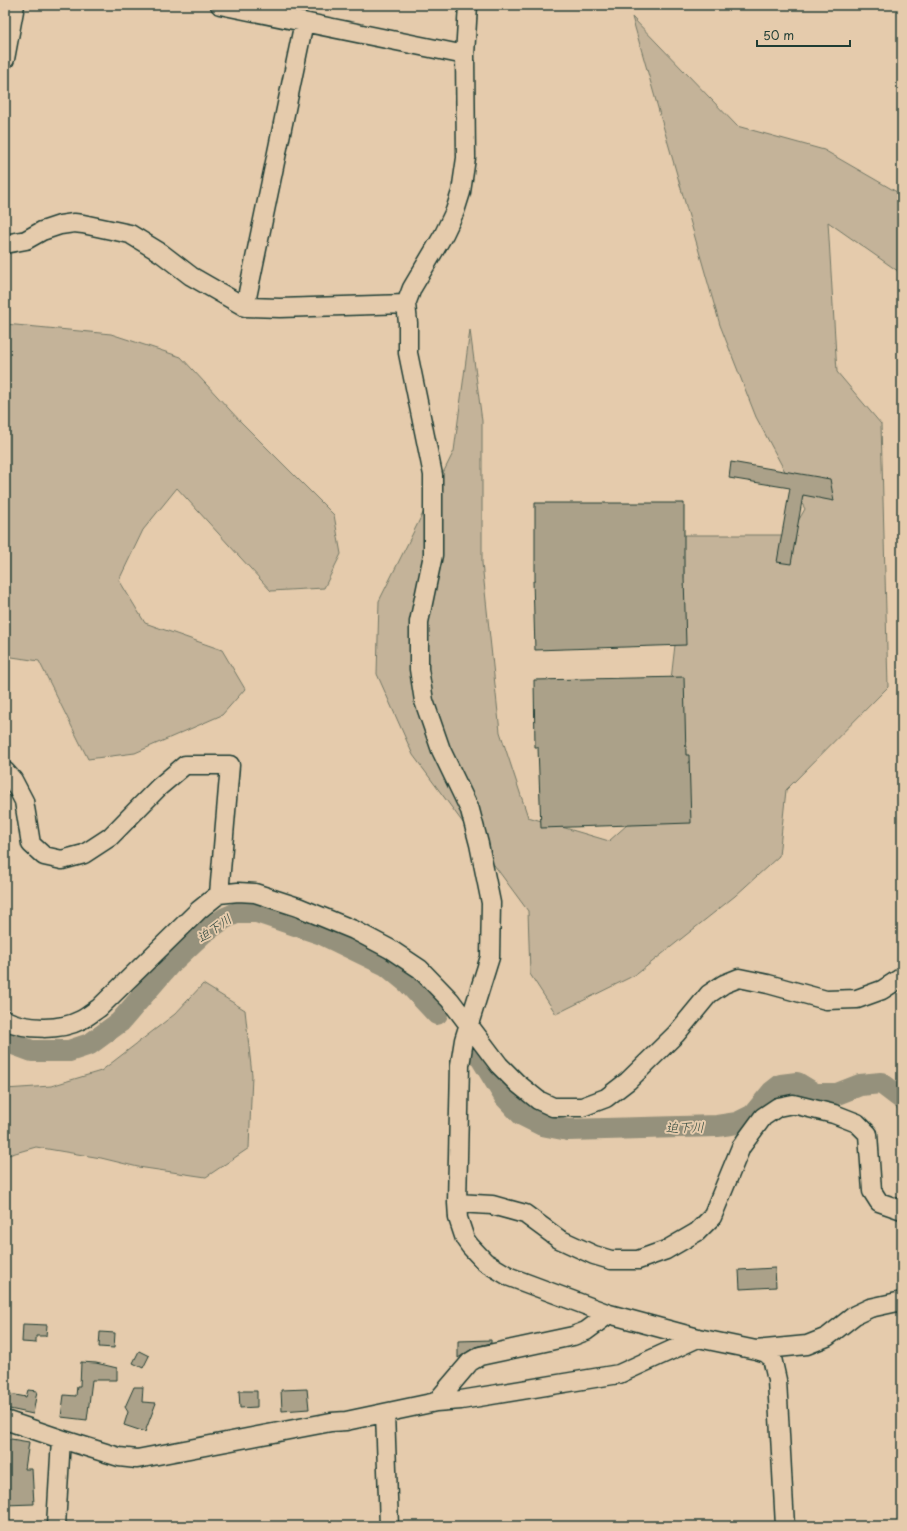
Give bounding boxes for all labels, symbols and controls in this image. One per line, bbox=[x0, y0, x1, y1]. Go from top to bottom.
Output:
scale bar bbox=[757, 22, 850, 48]
text: 50 m bbox=[763, 26, 794, 44]
water label: 迫下川 bbox=[192, 909, 235, 946]
water label: 迫下川 bbox=[665, 1117, 705, 1136]

